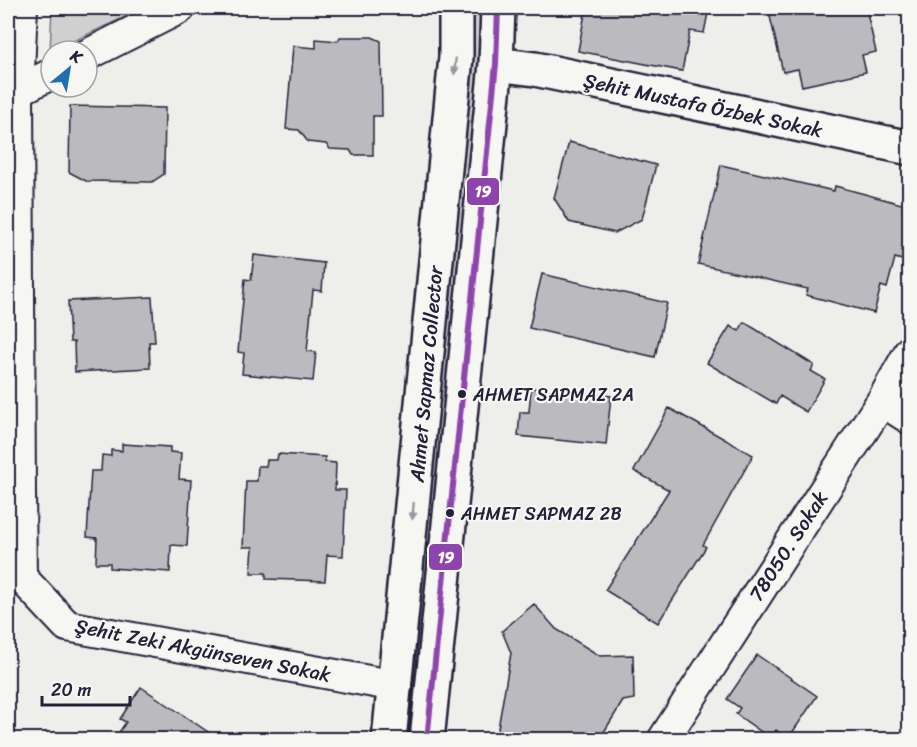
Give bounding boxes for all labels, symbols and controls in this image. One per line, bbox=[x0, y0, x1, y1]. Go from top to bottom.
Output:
north arrow bbox=[39, 39, 99, 99]
text: K bbox=[64, 41, 89, 72]
one-way arrow bbox=[450, 56, 460, 75]
street label: Şehit Mustafa Özbek Sokak bbox=[580, 63, 826, 148]
line badge: 19 bbox=[466, 177, 500, 206]
text: 19 bbox=[475, 177, 492, 206]
street label: Ahmet Sapmaz Collector bbox=[400, 263, 454, 485]
place label: AHMET SAPMAZ 2A bbox=[472, 379, 634, 411]
marker: AHMET SAPMAZ 2A bbox=[456, 388, 468, 400]
street label: 78050. Sokak bbox=[739, 484, 838, 609]
place label: AHMET SAPMAZ 2B bbox=[460, 498, 622, 530]
one-way arrow bbox=[408, 501, 418, 520]
marker: AHMET SAPMAZ 2B bbox=[444, 507, 456, 519]
line badge: 19 bbox=[428, 543, 463, 571]
text: 19 bbox=[438, 543, 455, 572]
street label: Şehit Zeki Akgünseven Sokak bbox=[72, 609, 334, 693]
scale bar bbox=[42, 669, 130, 707]
text: 20 m bbox=[51, 674, 91, 706]

